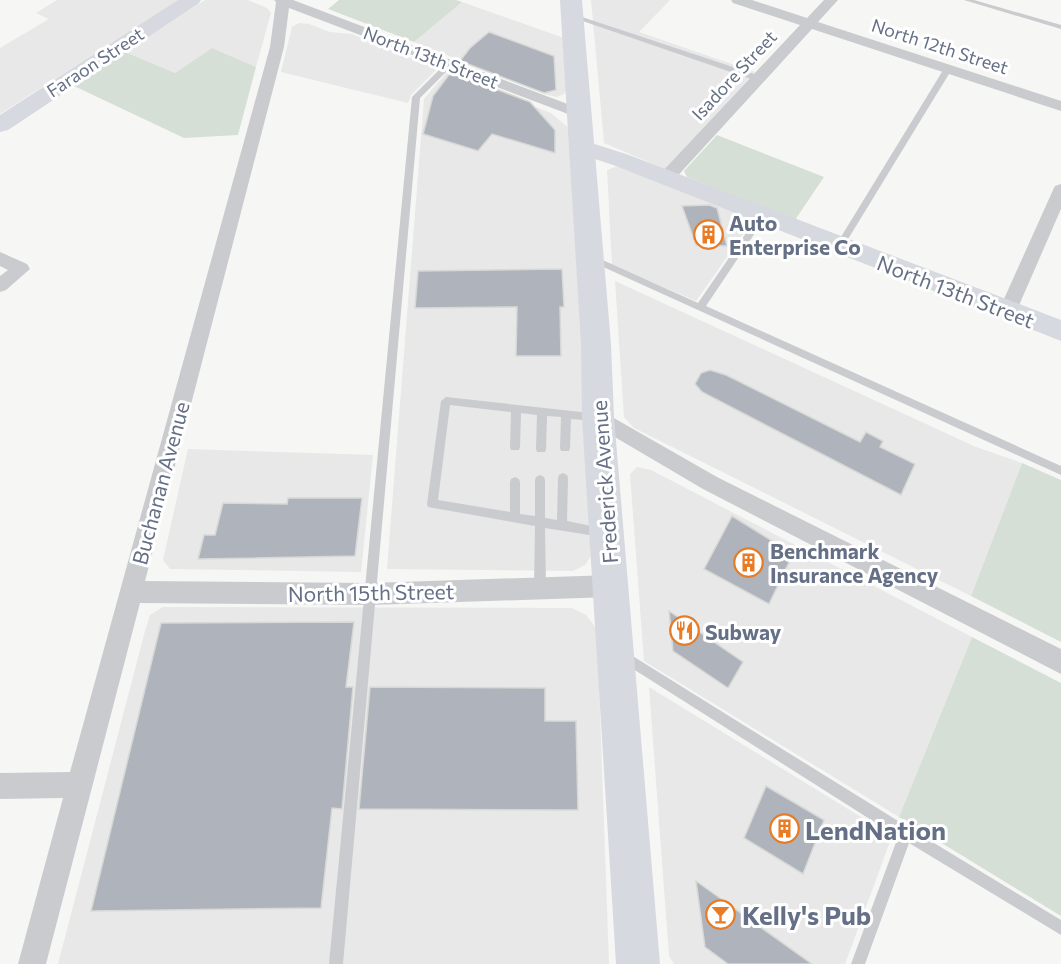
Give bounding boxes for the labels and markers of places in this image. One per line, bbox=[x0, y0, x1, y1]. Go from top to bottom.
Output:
place label: Auto Enterprise Co bbox=[729, 210, 861, 259]
building icon: Auto Enterprise Co bbox=[692, 218, 724, 250]
place label: Benchmark Insurance Agency bbox=[770, 538, 939, 587]
building icon: Benchmark Insurance Agency bbox=[733, 546, 765, 578]
restaurant icon: Subway bbox=[668, 615, 700, 647]
place label: Subway bbox=[705, 619, 782, 644]
building icon: LendNation bbox=[768, 813, 800, 845]
place label: LendNation bbox=[805, 814, 946, 845]
bar icon: Kelly's Pub bbox=[705, 898, 737, 930]
place label: Kelly's Pub bbox=[742, 899, 871, 930]

